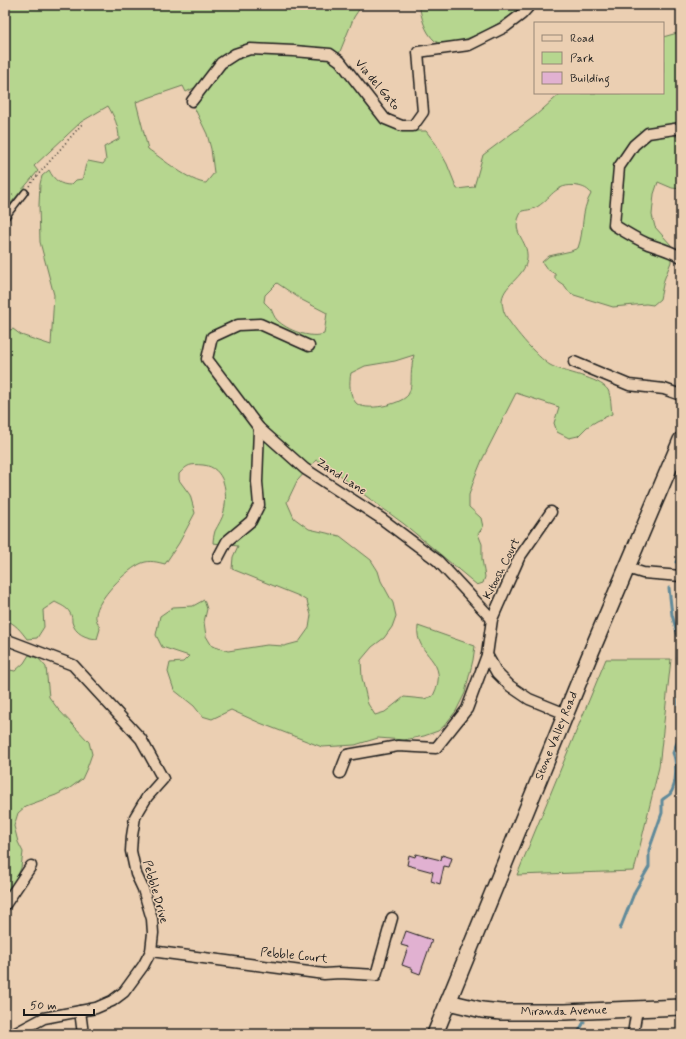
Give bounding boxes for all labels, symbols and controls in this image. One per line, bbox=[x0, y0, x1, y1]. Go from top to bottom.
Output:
legend bbox=[534, 22, 664, 94]
text: Road bbox=[570, 31, 594, 47]
text: Park bbox=[570, 51, 594, 67]
street label: Via del Gato bbox=[351, 56, 403, 114]
text: Building bbox=[570, 71, 610, 88]
street label: Zand Lane bbox=[313, 455, 369, 499]
street label: Kitoosh Court bbox=[480, 536, 524, 602]
street label: Stone Valley Road bbox=[532, 689, 582, 783]
street label: Pebble Drive bbox=[138, 859, 172, 926]
street label: Pebble Court bbox=[260, 945, 328, 967]
scale bar bbox=[24, 991, 94, 1017]
text: 50 m bbox=[30, 998, 57, 1014]
street label: Miranda Avenue bbox=[521, 1002, 608, 1020]

